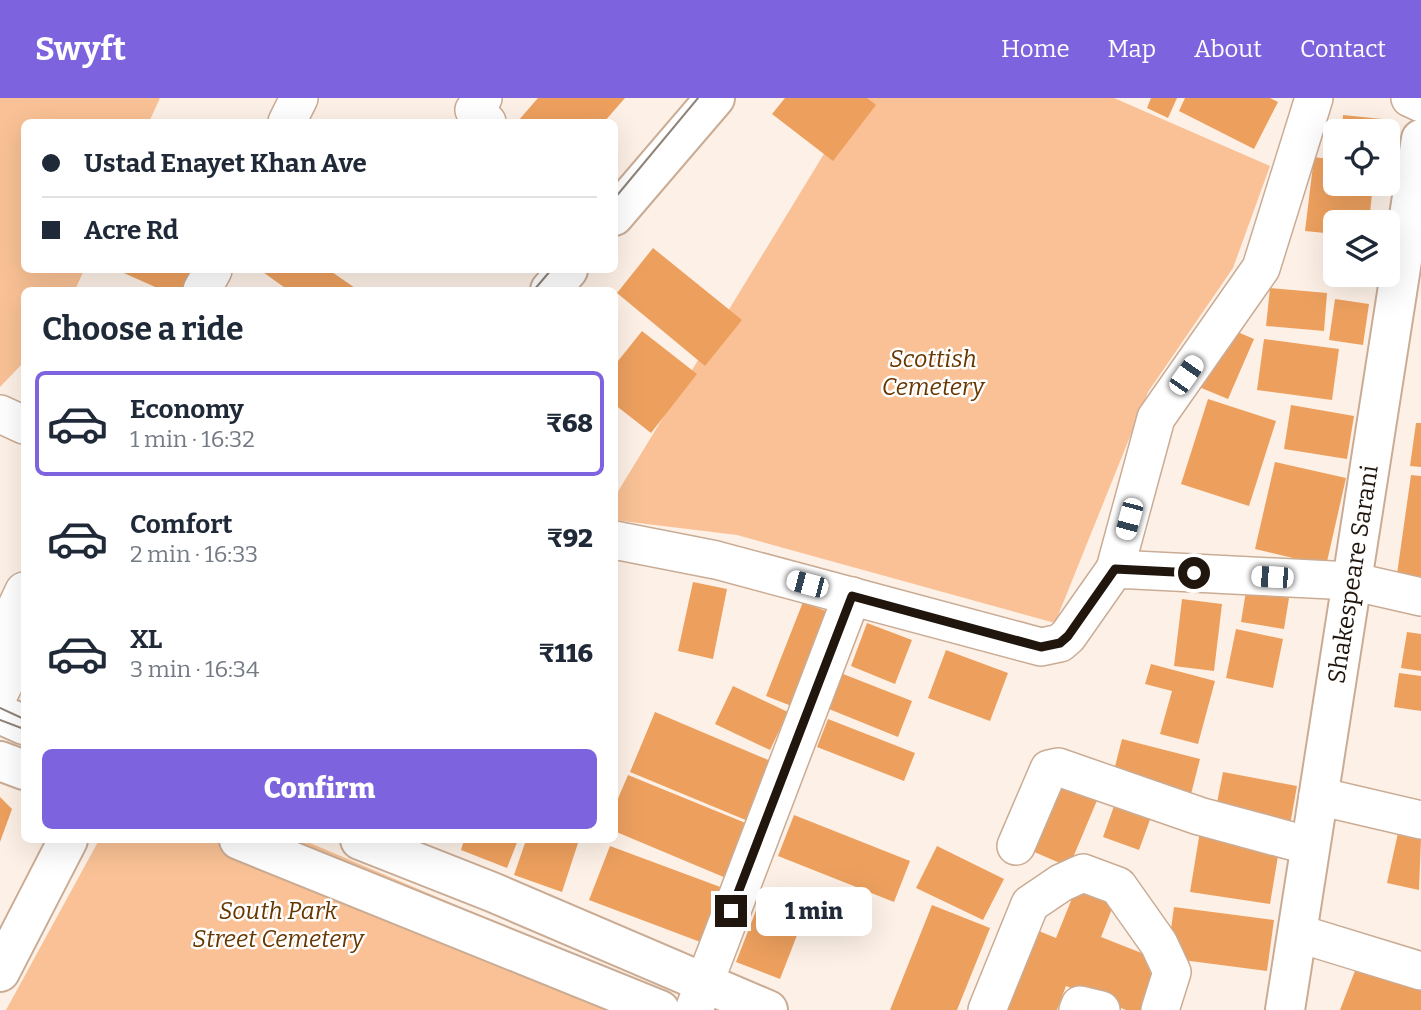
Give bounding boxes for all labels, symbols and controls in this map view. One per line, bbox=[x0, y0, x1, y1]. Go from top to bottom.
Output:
text: Swyft bbox=[35, 29, 126, 69]
text: Home bbox=[1001, 35, 1070, 63]
text: Map bbox=[1108, 35, 1156, 63]
text: About bbox=[1194, 35, 1262, 63]
text: Contact bbox=[1300, 35, 1386, 63]
map controls bbox=[1323, 119, 1400, 287]
button: locate bbox=[1323, 119, 1400, 196]
text: Ustad Enayet Khan Ave bbox=[84, 148, 367, 179]
button: layers bbox=[1323, 210, 1400, 287]
text: Acre Rd bbox=[84, 215, 179, 246]
text: Choose a ride bbox=[42, 310, 243, 348]
park label: Scottish Cemetery bbox=[882, 345, 986, 401]
car bbox=[1166, 352, 1207, 398]
icon: car bbox=[46, 392, 109, 455]
text: Economy bbox=[130, 394, 244, 425]
text: ₹68 bbox=[546, 408, 593, 439]
text: 1 min · 16:32 bbox=[130, 425, 255, 453]
street label: Shakespeare Sarani bbox=[1322, 463, 1384, 686]
car bbox=[1114, 496, 1145, 542]
icon: car bbox=[46, 507, 109, 570]
text: Comfort bbox=[130, 509, 233, 540]
text: ₹92 bbox=[547, 523, 593, 554]
text: 2 min · 16:33 bbox=[130, 540, 258, 568]
route start bbox=[1178, 557, 1210, 589]
car bbox=[1251, 565, 1294, 589]
car bbox=[784, 568, 831, 600]
icon: car bbox=[46, 622, 109, 685]
text: XL bbox=[130, 624, 162, 655]
text: ₹116 bbox=[538, 638, 593, 669]
text: 3 min · 16:34 bbox=[130, 655, 259, 683]
button: Confirm bbox=[42, 749, 597, 829]
callout: 1 min bbox=[756, 886, 871, 936]
route end bbox=[715, 895, 747, 927]
park label: South Park Street Cemetery bbox=[192, 897, 365, 953]
text: 1 min bbox=[785, 897, 843, 925]

